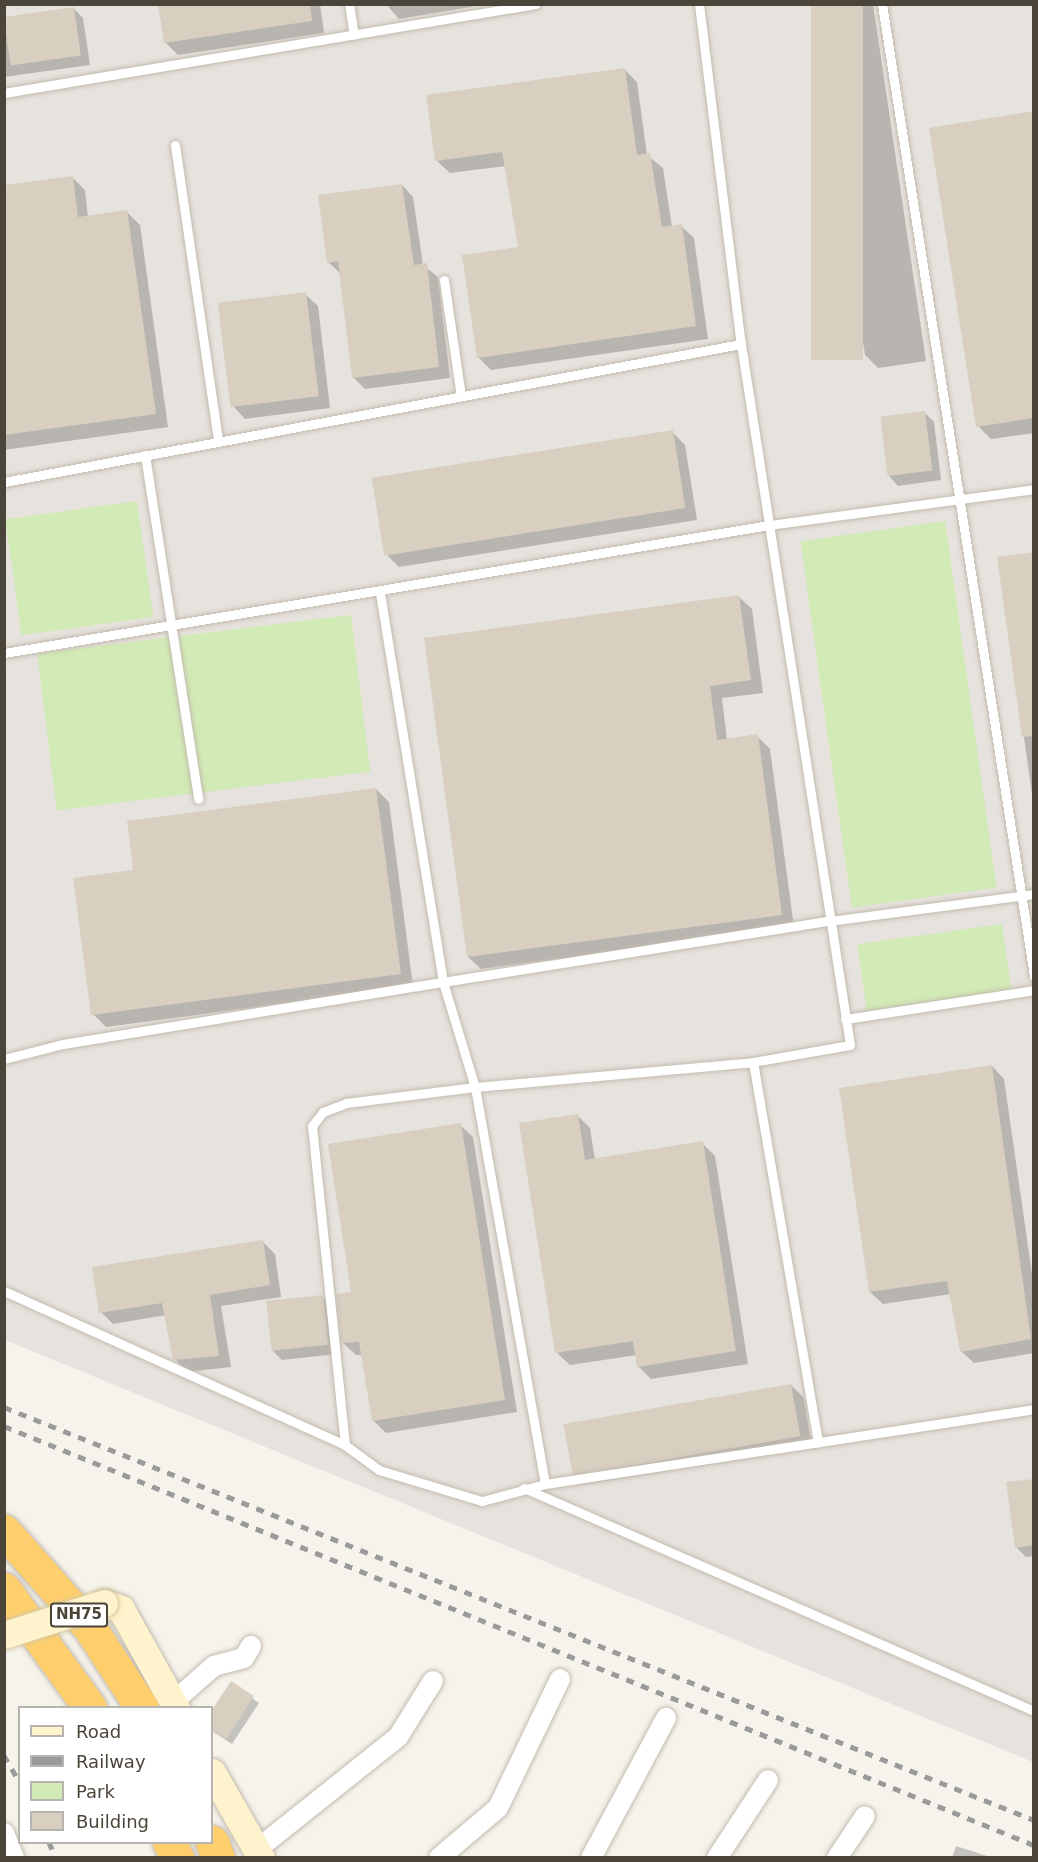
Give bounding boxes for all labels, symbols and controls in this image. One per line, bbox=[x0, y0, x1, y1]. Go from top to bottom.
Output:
road number: NH75 bbox=[49, 1603, 109, 1627]
legend bbox=[18, 1706, 213, 1844]
text: Road bbox=[76, 1721, 121, 1742]
text: Railway bbox=[76, 1751, 146, 1772]
text: Park bbox=[76, 1781, 115, 1802]
text: Building bbox=[76, 1811, 149, 1832]

